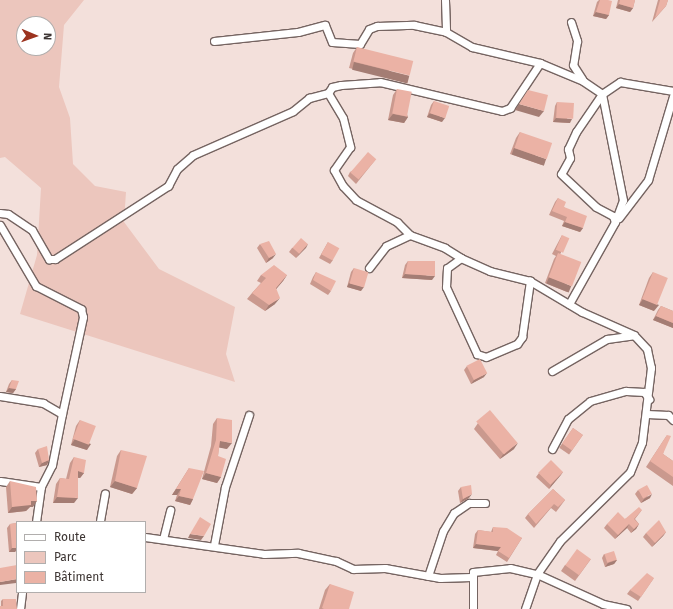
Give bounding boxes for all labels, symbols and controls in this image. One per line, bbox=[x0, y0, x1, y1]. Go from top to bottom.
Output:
north arrow bbox=[16, 16, 56, 56]
text: N bbox=[41, 33, 54, 40]
legend bbox=[16, 521, 146, 593]
text: Route bbox=[54, 530, 86, 544]
text: Parc bbox=[54, 550, 77, 564]
text: Bâtiment bbox=[54, 570, 104, 584]

